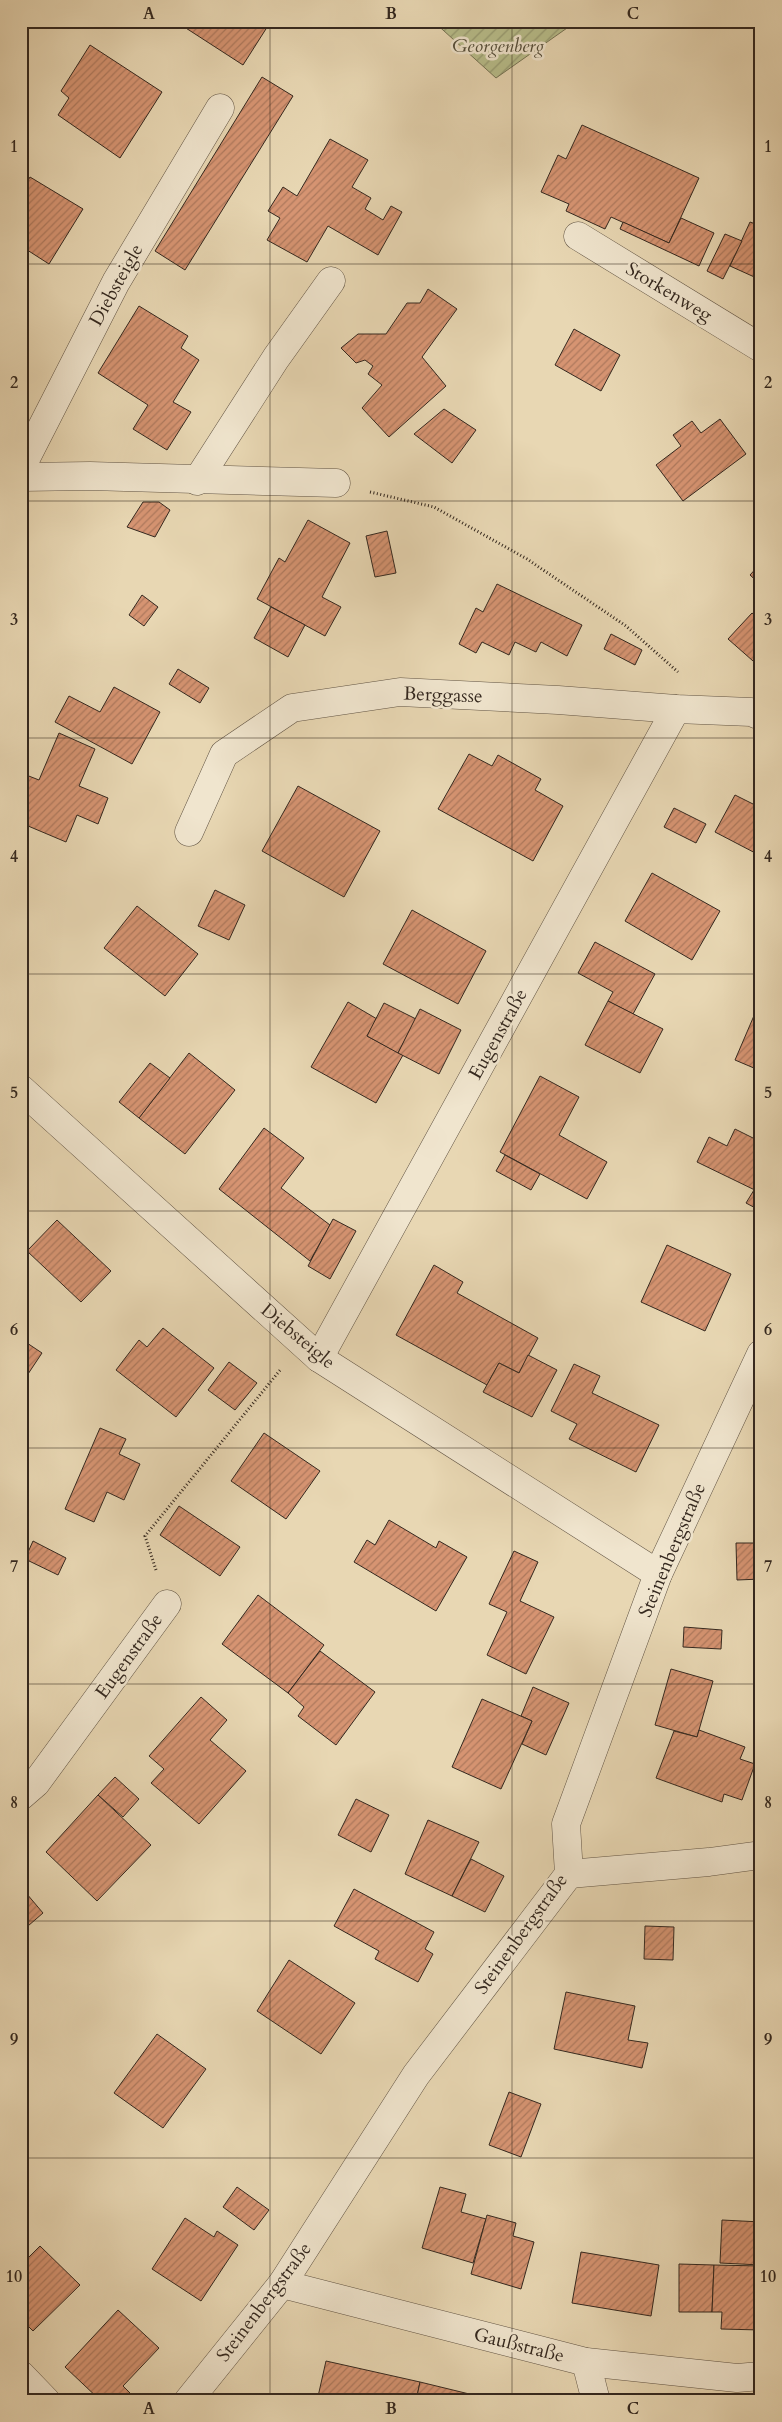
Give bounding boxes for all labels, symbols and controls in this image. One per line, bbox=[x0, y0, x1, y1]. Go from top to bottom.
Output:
text: A bbox=[143, 3, 155, 25]
text: B bbox=[385, 3, 397, 25]
text: C bbox=[627, 3, 639, 25]
park label: Georgenberg bbox=[452, 33, 545, 59]
text: 1 bbox=[10, 136, 18, 158]
text: 1 bbox=[764, 136, 772, 158]
street label: Diebsteigle bbox=[83, 239, 149, 331]
street label: Storkenweg bbox=[621, 256, 717, 328]
text: 2 bbox=[10, 372, 18, 394]
text: 2 bbox=[764, 372, 772, 394]
text: 3 bbox=[10, 609, 18, 631]
text: 3 bbox=[764, 609, 772, 631]
street label: Berggasse bbox=[403, 681, 483, 709]
text: 4 bbox=[10, 846, 18, 868]
text: 4 bbox=[764, 846, 772, 868]
street label: Eugenstraße bbox=[462, 984, 534, 1084]
text: 5 bbox=[10, 1082, 18, 1104]
text: 5 bbox=[764, 1082, 772, 1104]
street label: Diebsteigle bbox=[255, 1297, 341, 1375]
text: 6 bbox=[10, 1319, 18, 1341]
text: 6 bbox=[764, 1319, 772, 1341]
street label: Steinenbergstraße bbox=[632, 1479, 712, 1621]
text: 7 bbox=[10, 1556, 18, 1578]
text: 7 bbox=[764, 1556, 772, 1578]
street label: Eugenstraße bbox=[89, 1608, 169, 1704]
text: 8 bbox=[10, 1792, 18, 1814]
text: 8 bbox=[764, 1792, 772, 1814]
street label: Steinenbergstraße bbox=[468, 1868, 574, 2000]
text: 9 bbox=[10, 2029, 18, 2051]
text: 9 bbox=[764, 2029, 772, 2051]
street label: Steinenbergstraße bbox=[210, 2237, 318, 2367]
text: 10 bbox=[6, 2266, 22, 2288]
text: 10 bbox=[760, 2266, 776, 2288]
street label: Gaußstraße bbox=[471, 2321, 567, 2369]
text: A bbox=[143, 2398, 155, 2420]
text: B bbox=[385, 2398, 397, 2420]
text: C bbox=[627, 2398, 639, 2420]

